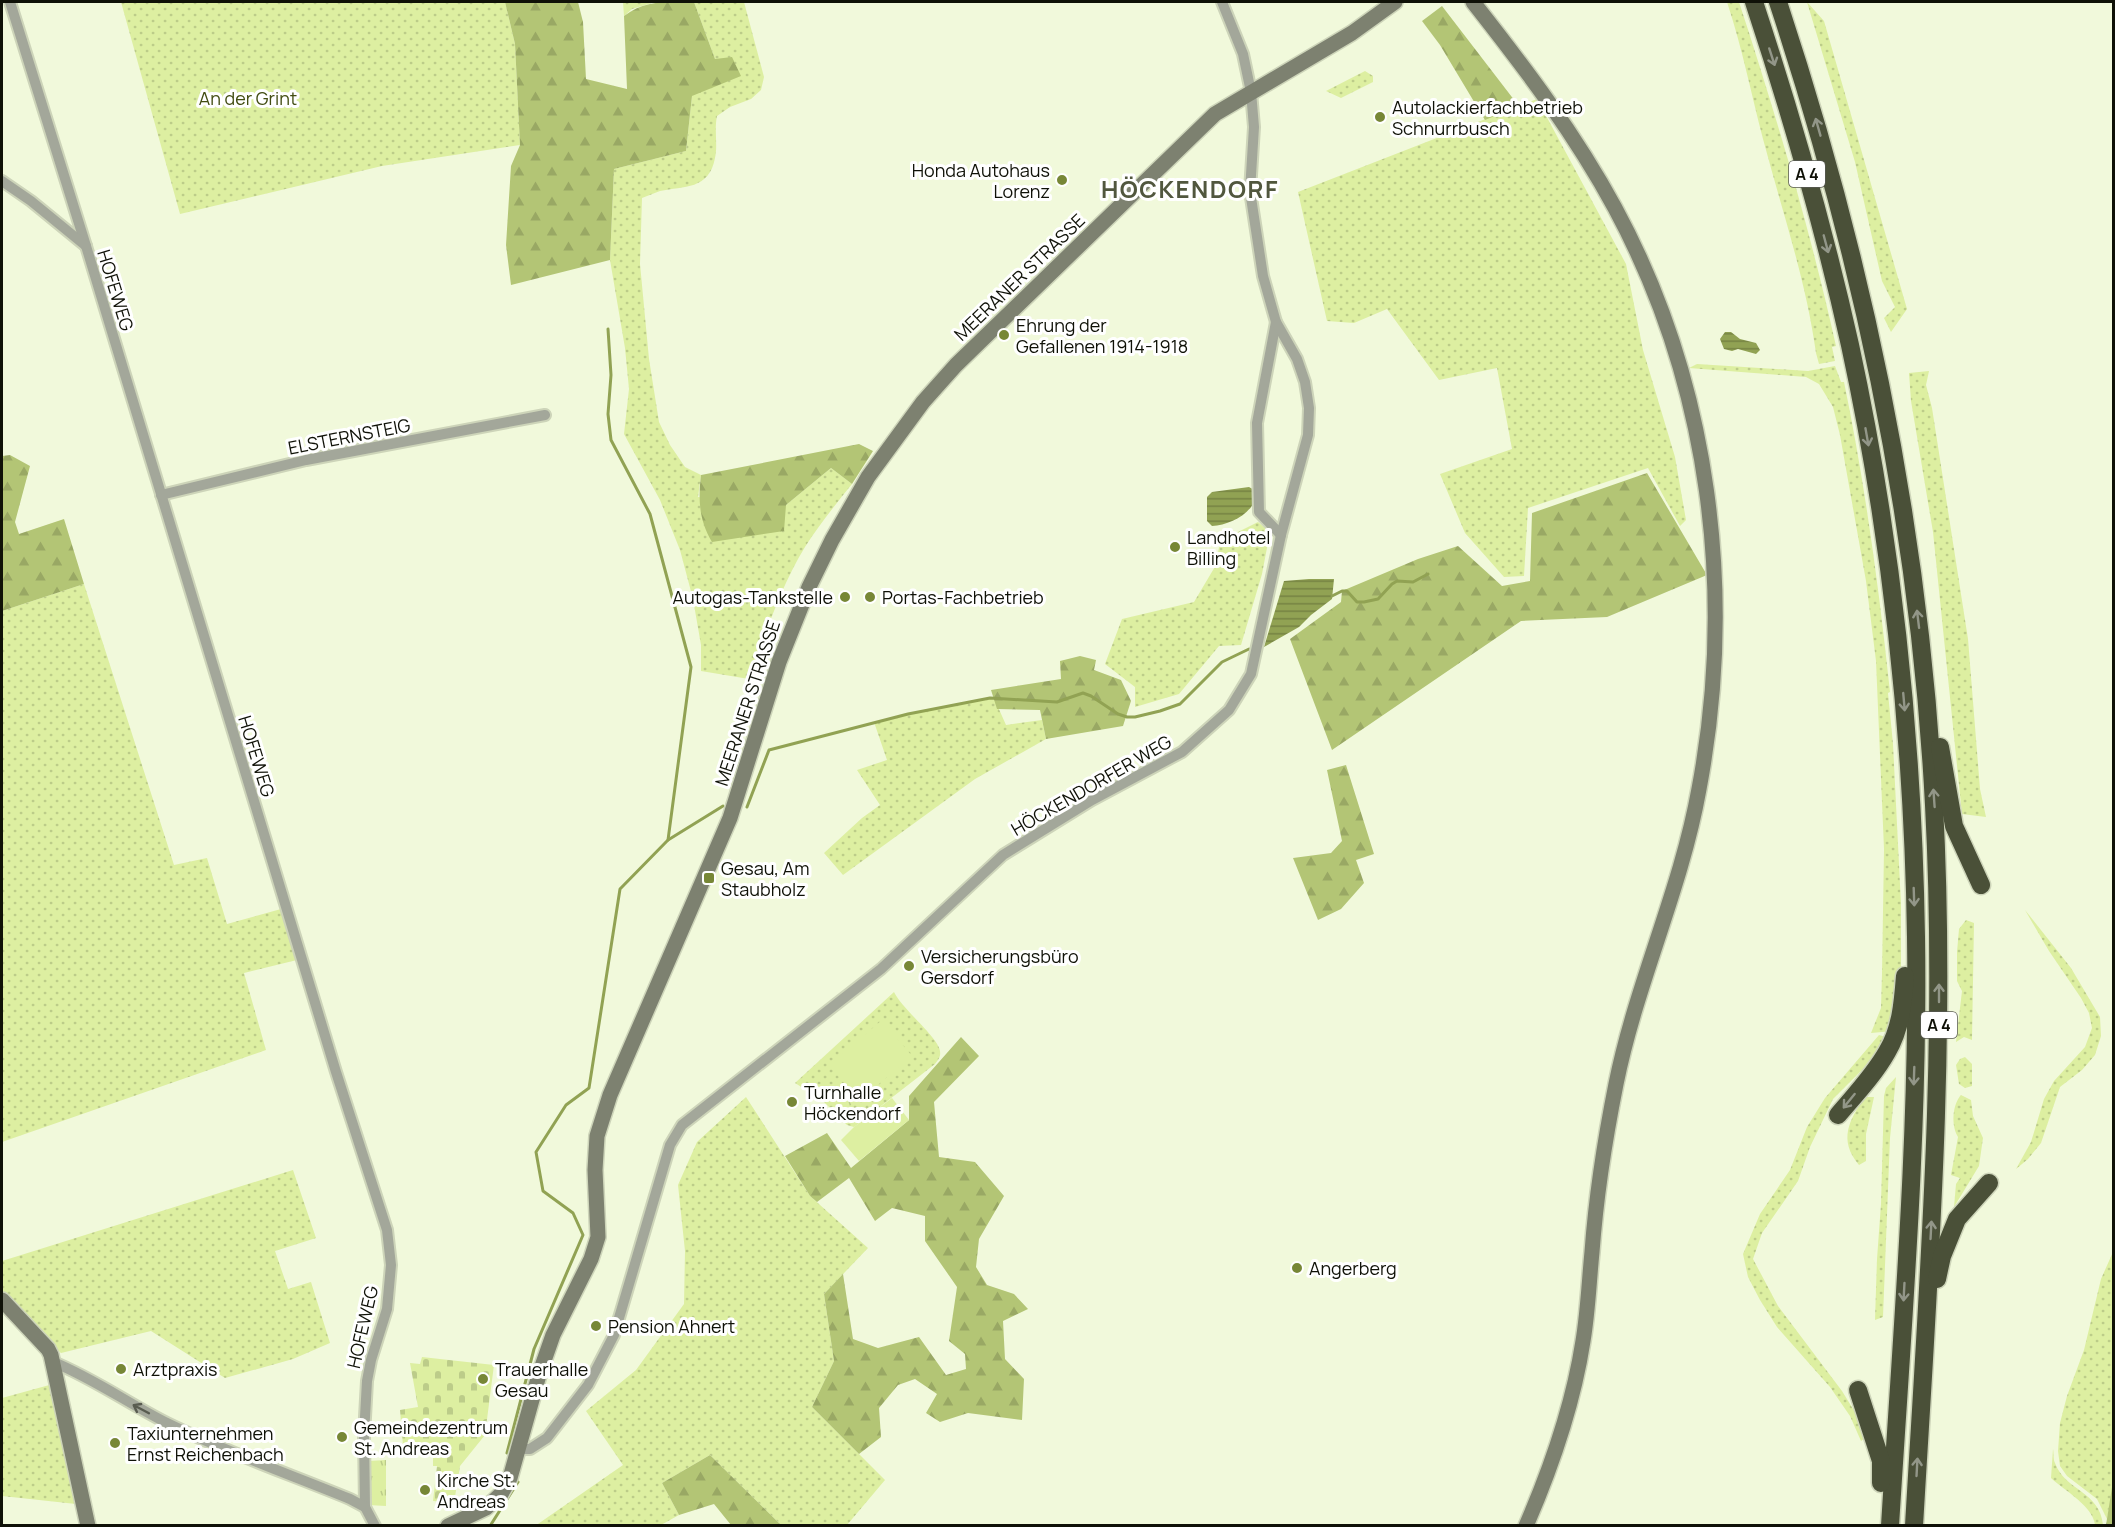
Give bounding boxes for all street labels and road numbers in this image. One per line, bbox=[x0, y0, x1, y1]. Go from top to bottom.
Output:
road number: A 4 bbox=[1789, 161, 1825, 187]
street label: MEERANER STRASSE bbox=[948, 208, 1090, 346]
street label: HOFEWEG bbox=[92, 246, 140, 334]
street label: ELSTERNSTEIG bbox=[286, 412, 413, 460]
street label: MEERANER STRASSE bbox=[709, 617, 785, 789]
street label: HOFEWEG bbox=[233, 712, 281, 800]
street label: HÖCKENDORFER WEG bbox=[1006, 729, 1176, 841]
road number: A 4 bbox=[1921, 1012, 1957, 1038]
street label: HOFEWEG bbox=[341, 1283, 383, 1371]

